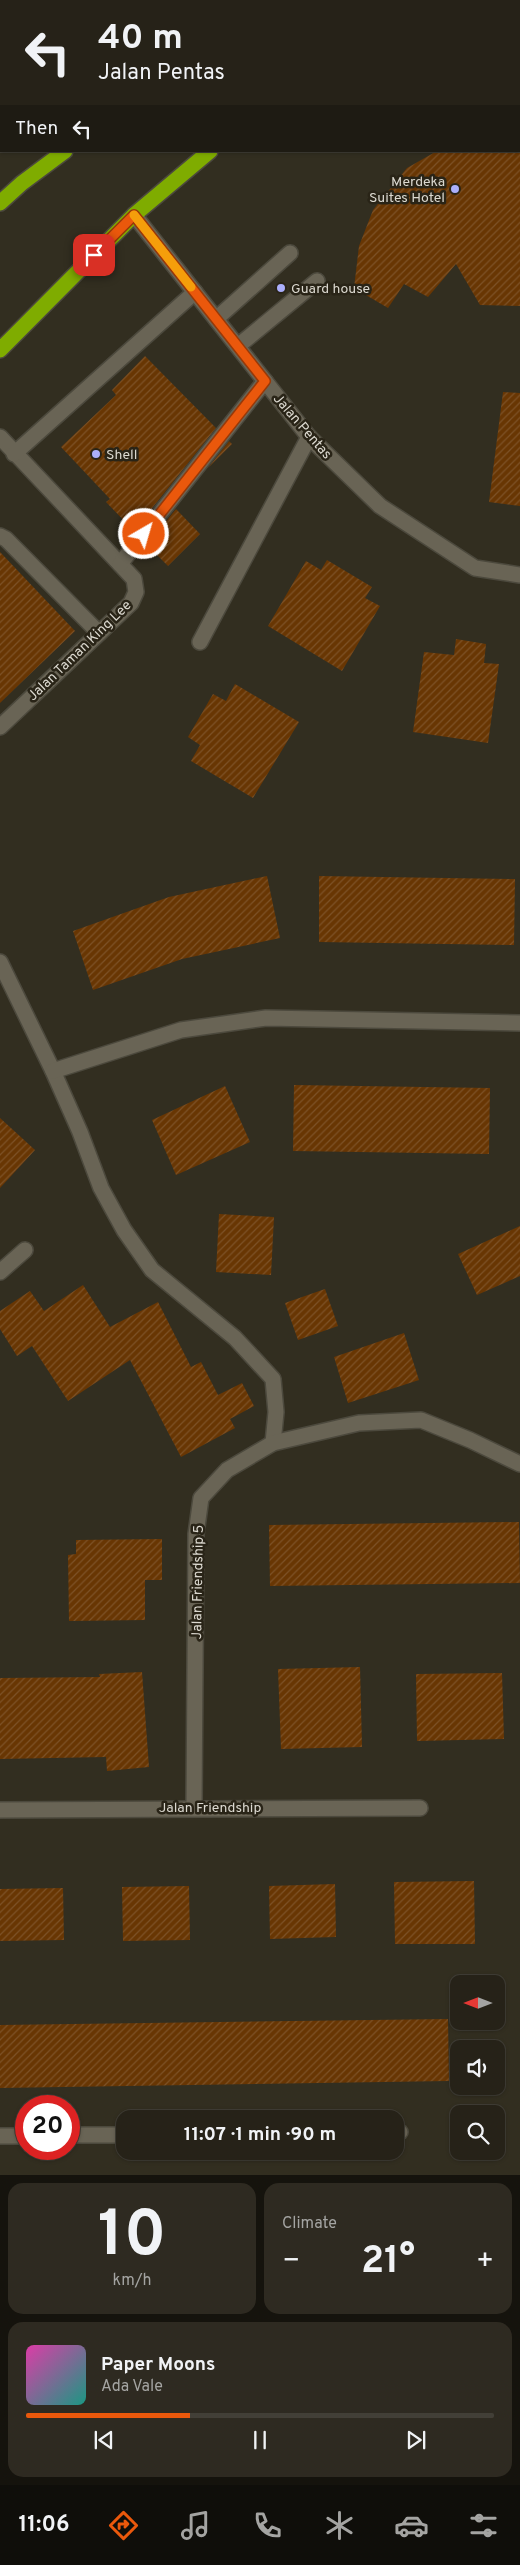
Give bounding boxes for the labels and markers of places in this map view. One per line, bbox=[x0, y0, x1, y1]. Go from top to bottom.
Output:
place label: Merdeka Suites Hotel bbox=[369, 174, 445, 207]
marker: Merdeka Suites Hotel bbox=[449, 183, 461, 195]
pin bbox=[73, 234, 115, 276]
place label: Guard house bbox=[291, 281, 370, 298]
marker: Guard house bbox=[275, 282, 287, 294]
place label: Shell bbox=[106, 447, 137, 464]
marker: Shell bbox=[90, 448, 102, 460]

